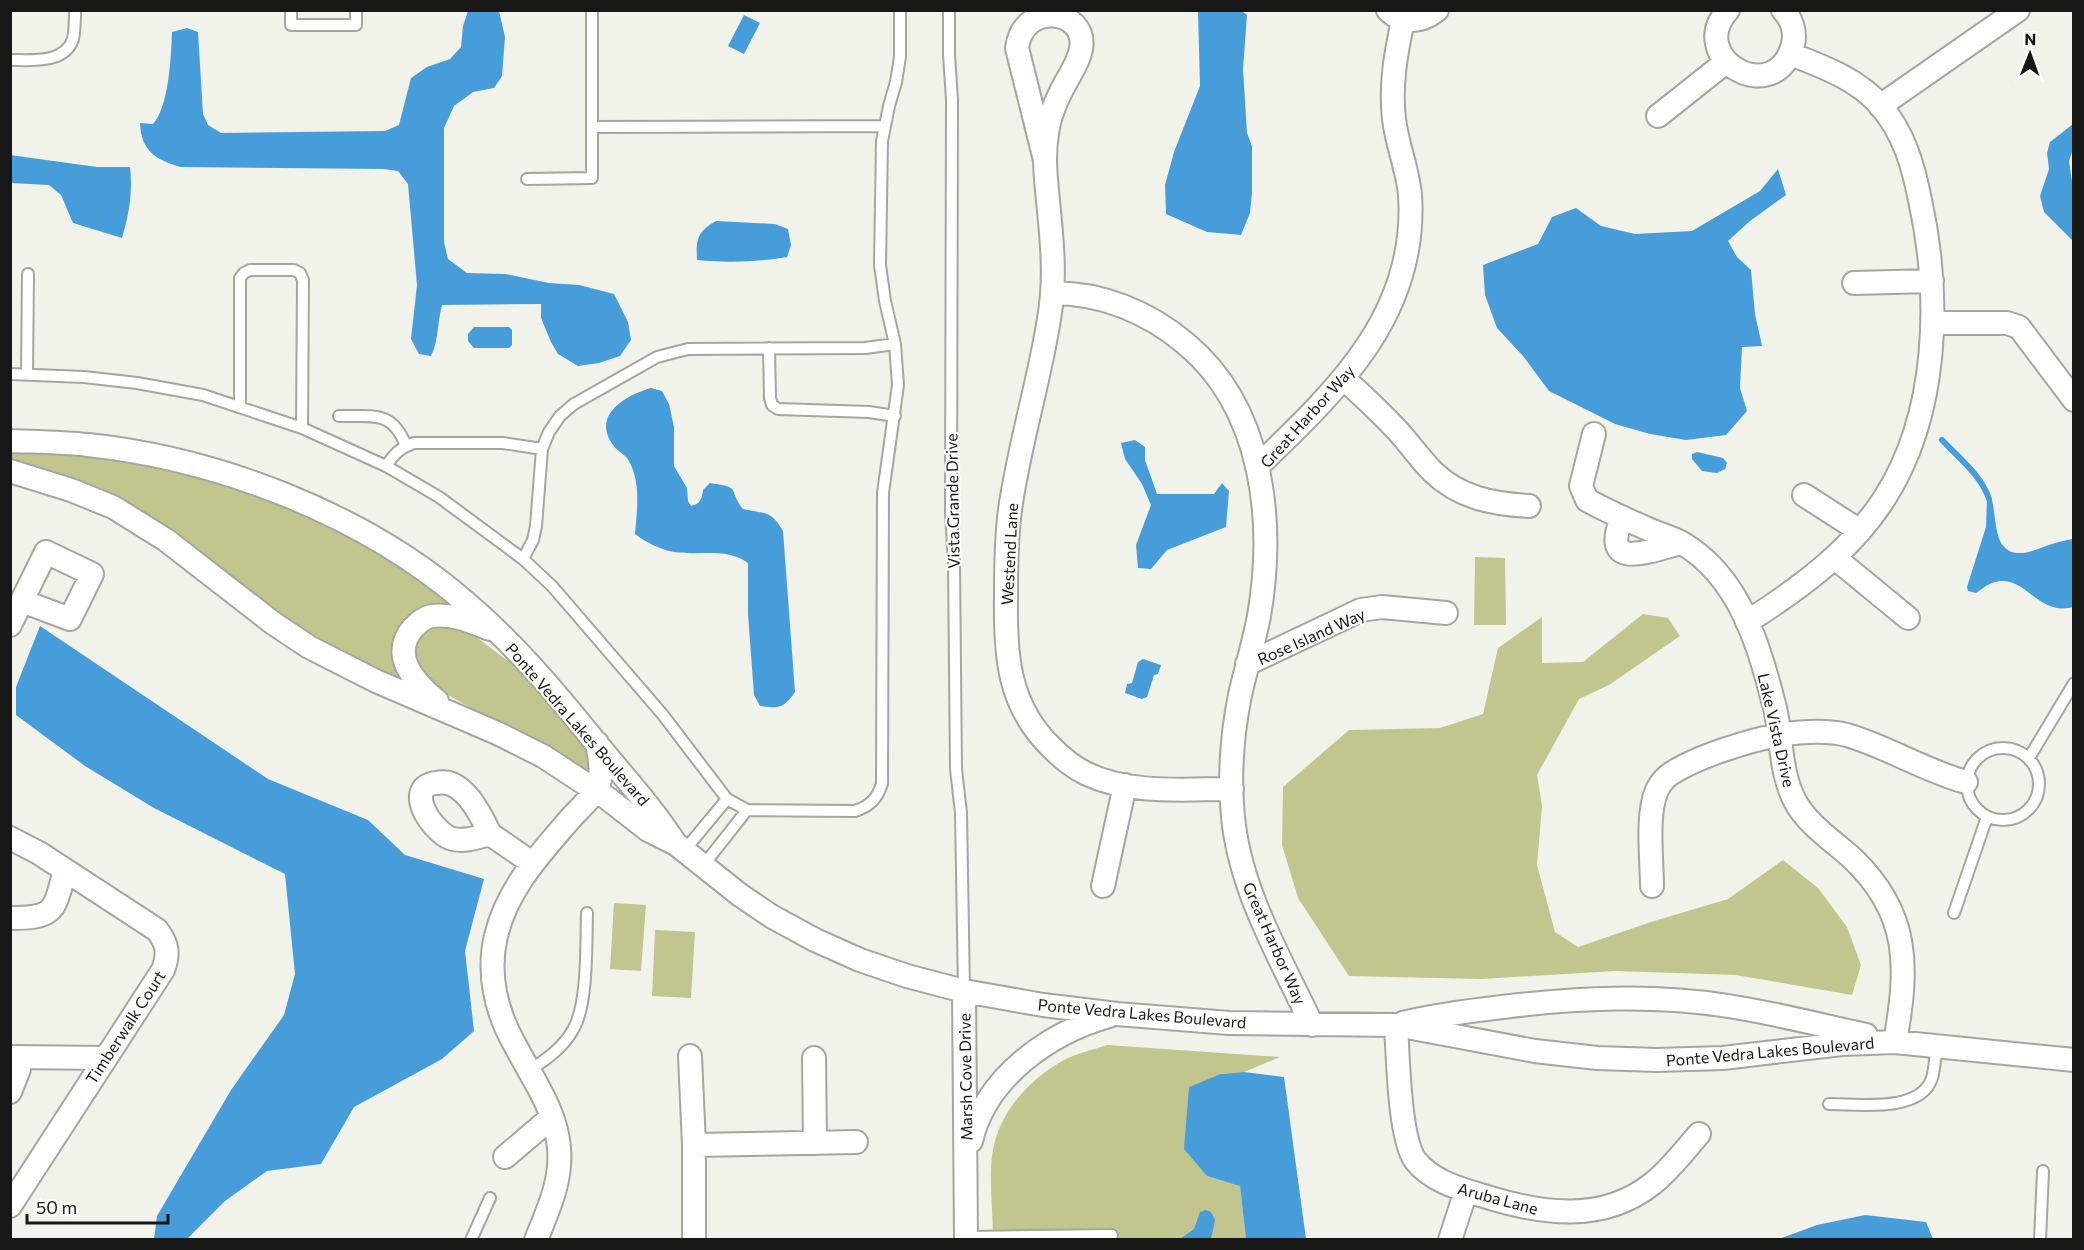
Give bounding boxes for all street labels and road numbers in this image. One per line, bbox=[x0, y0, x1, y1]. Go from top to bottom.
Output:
street label: Great Harbor Way bbox=[1256, 361, 1358, 471]
street label: Vista Grande Drive bbox=[941, 433, 963, 569]
street label: Westend Lane bbox=[997, 502, 1021, 606]
street label: Rose Island Way bbox=[1254, 604, 1368, 668]
street label: Ponte Vedra Lakes Boulevard bbox=[502, 639, 654, 809]
street label: Lake Vista Drive bbox=[1755, 671, 1799, 789]
street label: Great Harbor Way bbox=[1240, 879, 1310, 1007]
street label: Timberwalk Court bbox=[81, 966, 169, 1087]
street label: Ponte Vedra Lakes Boulevard bbox=[1037, 994, 1247, 1032]
street label: Marsh Cove Drive bbox=[954, 1013, 976, 1141]
street label: Ponte Vedra Lakes Boulevard bbox=[1665, 1032, 1875, 1070]
street label: Aruba Lane bbox=[1456, 1178, 1540, 1218]

